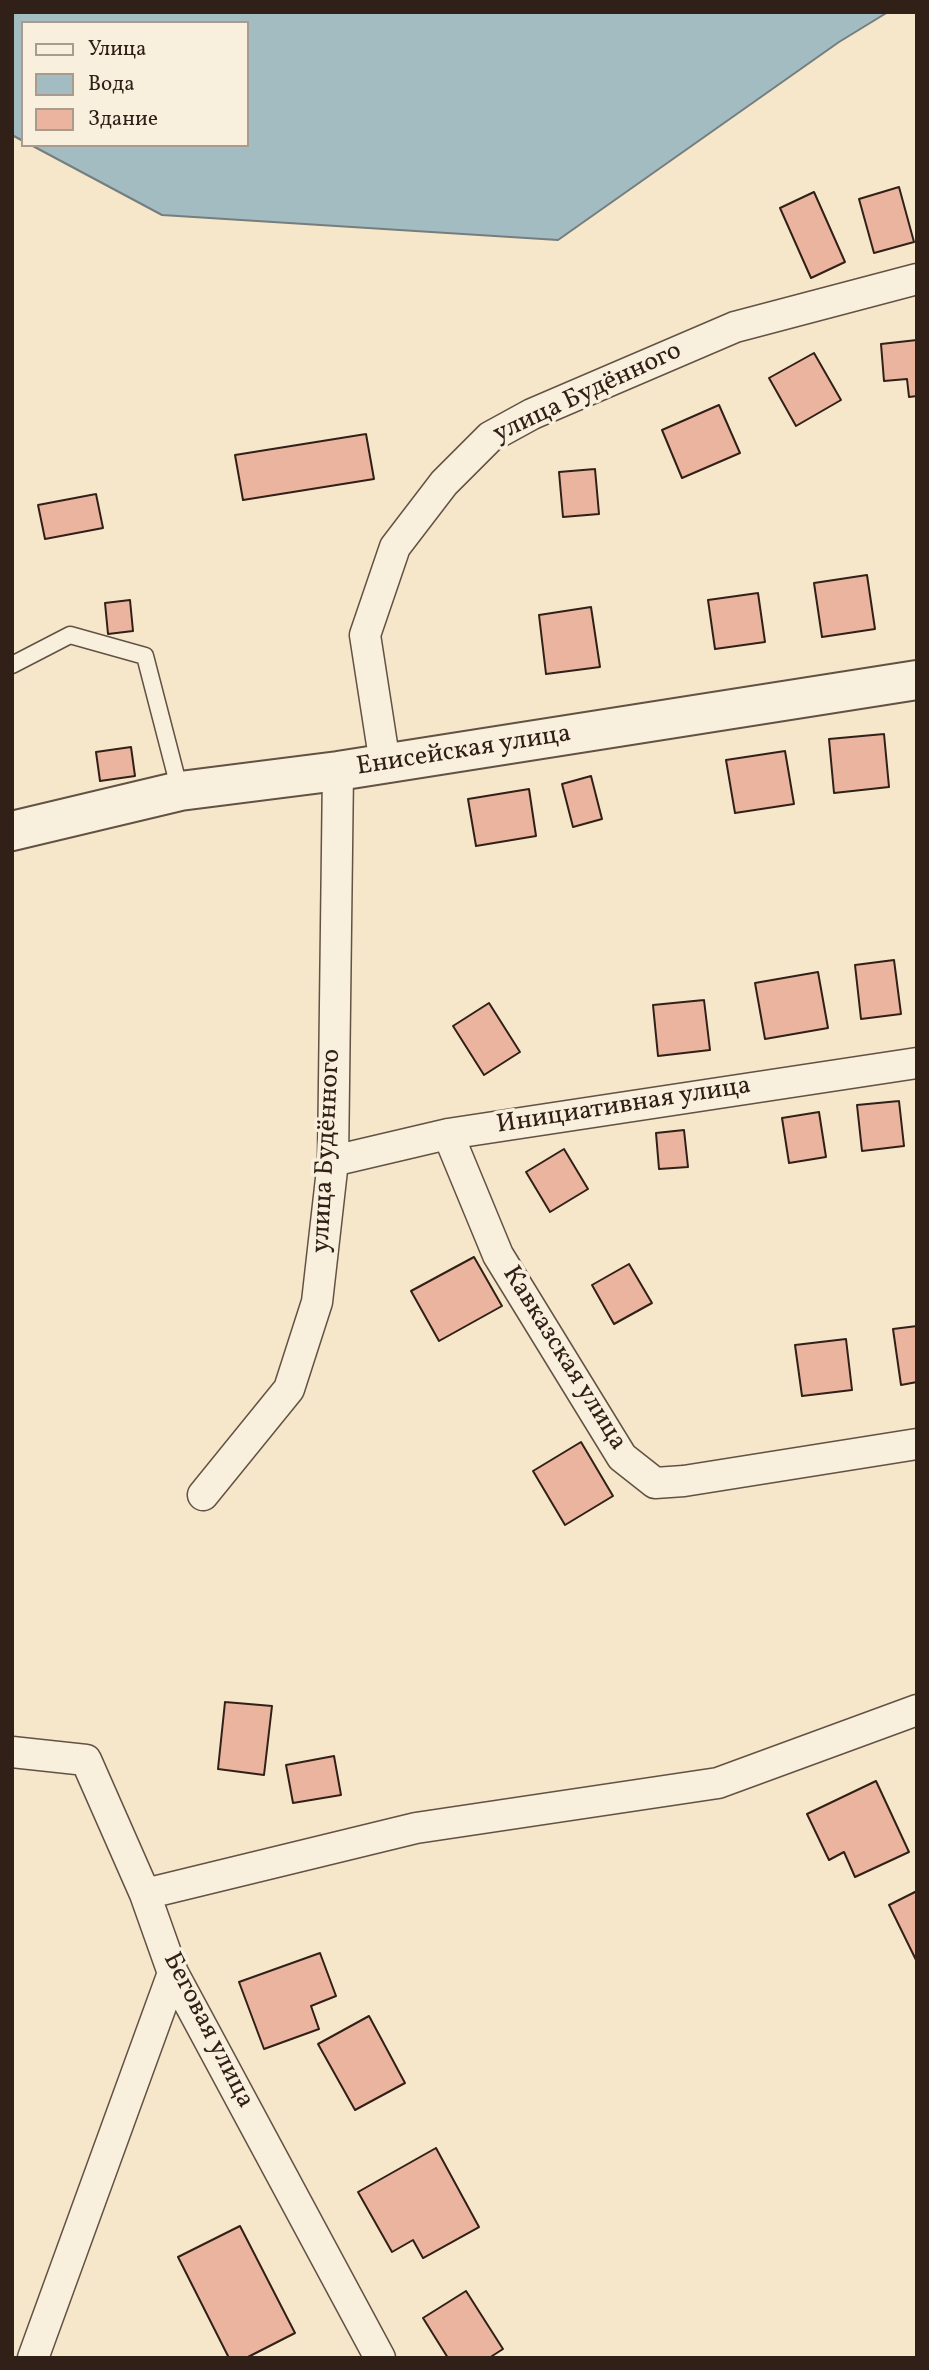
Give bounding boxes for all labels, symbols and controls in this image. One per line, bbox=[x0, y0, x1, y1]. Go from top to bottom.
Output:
legend bbox=[21, 21, 248, 147]
text: Улица bbox=[88, 35, 146, 64]
text: Вода bbox=[88, 70, 135, 99]
text: Здание bbox=[88, 105, 158, 134]
street label: улица Будённого bbox=[489, 337, 687, 451]
street label: Енисейская улица bbox=[355, 720, 573, 784]
street label: улица Будённого bbox=[307, 1048, 349, 1254]
street label: Инициативная улица bbox=[495, 1071, 753, 1143]
street label: Кавказская улица bbox=[494, 1261, 632, 1457]
street label: Беговая улица bbox=[154, 1948, 260, 2114]

